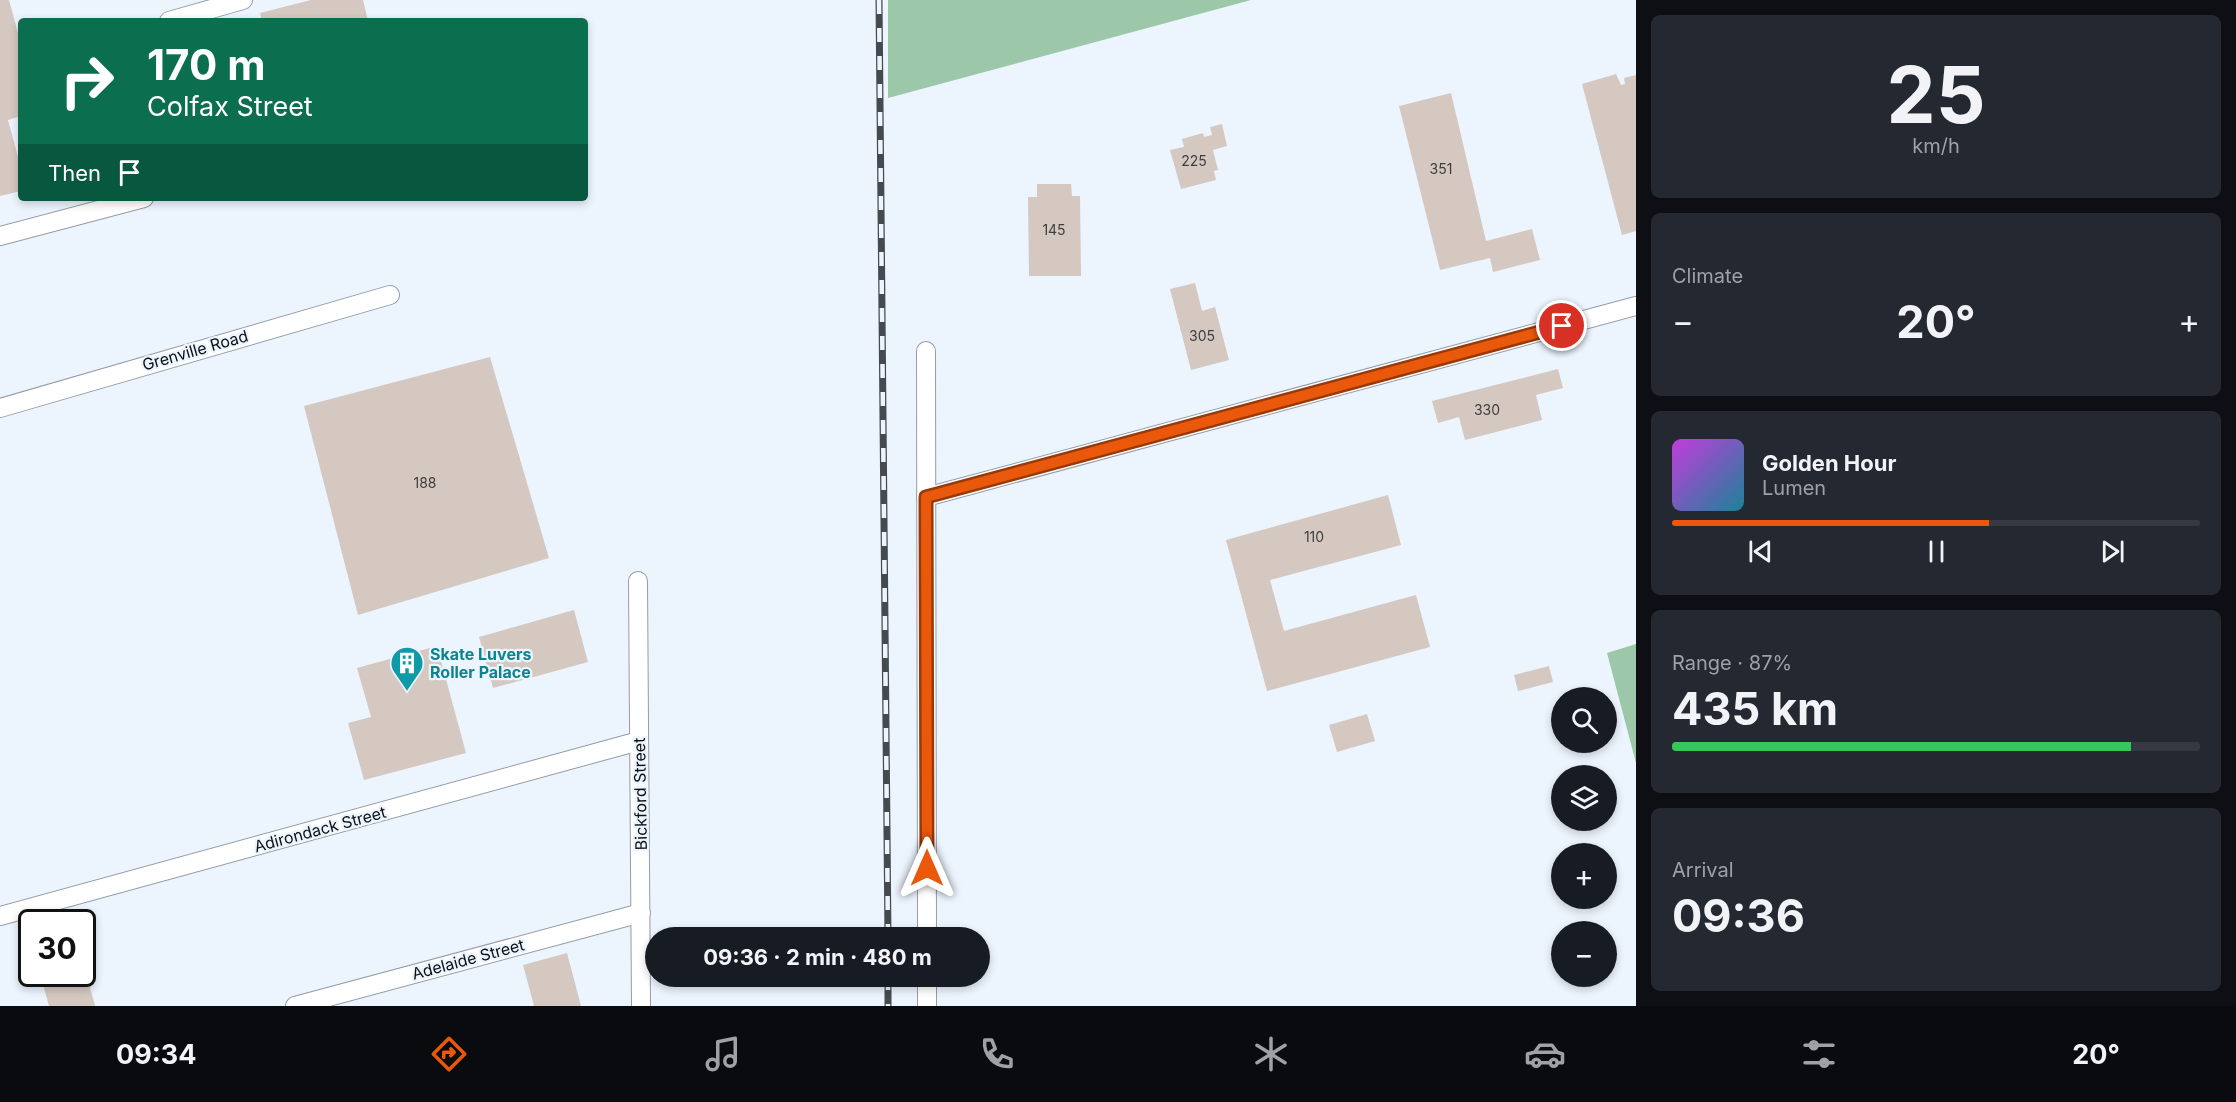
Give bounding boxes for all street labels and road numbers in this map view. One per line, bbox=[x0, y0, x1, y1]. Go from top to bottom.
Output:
street label: Grenville Road bbox=[140, 325, 250, 375]
street label: Bickford Street bbox=[629, 738, 651, 850]
street label: Adirondack Street bbox=[252, 802, 388, 856]
street label: Adelaide Street bbox=[410, 934, 526, 984]

